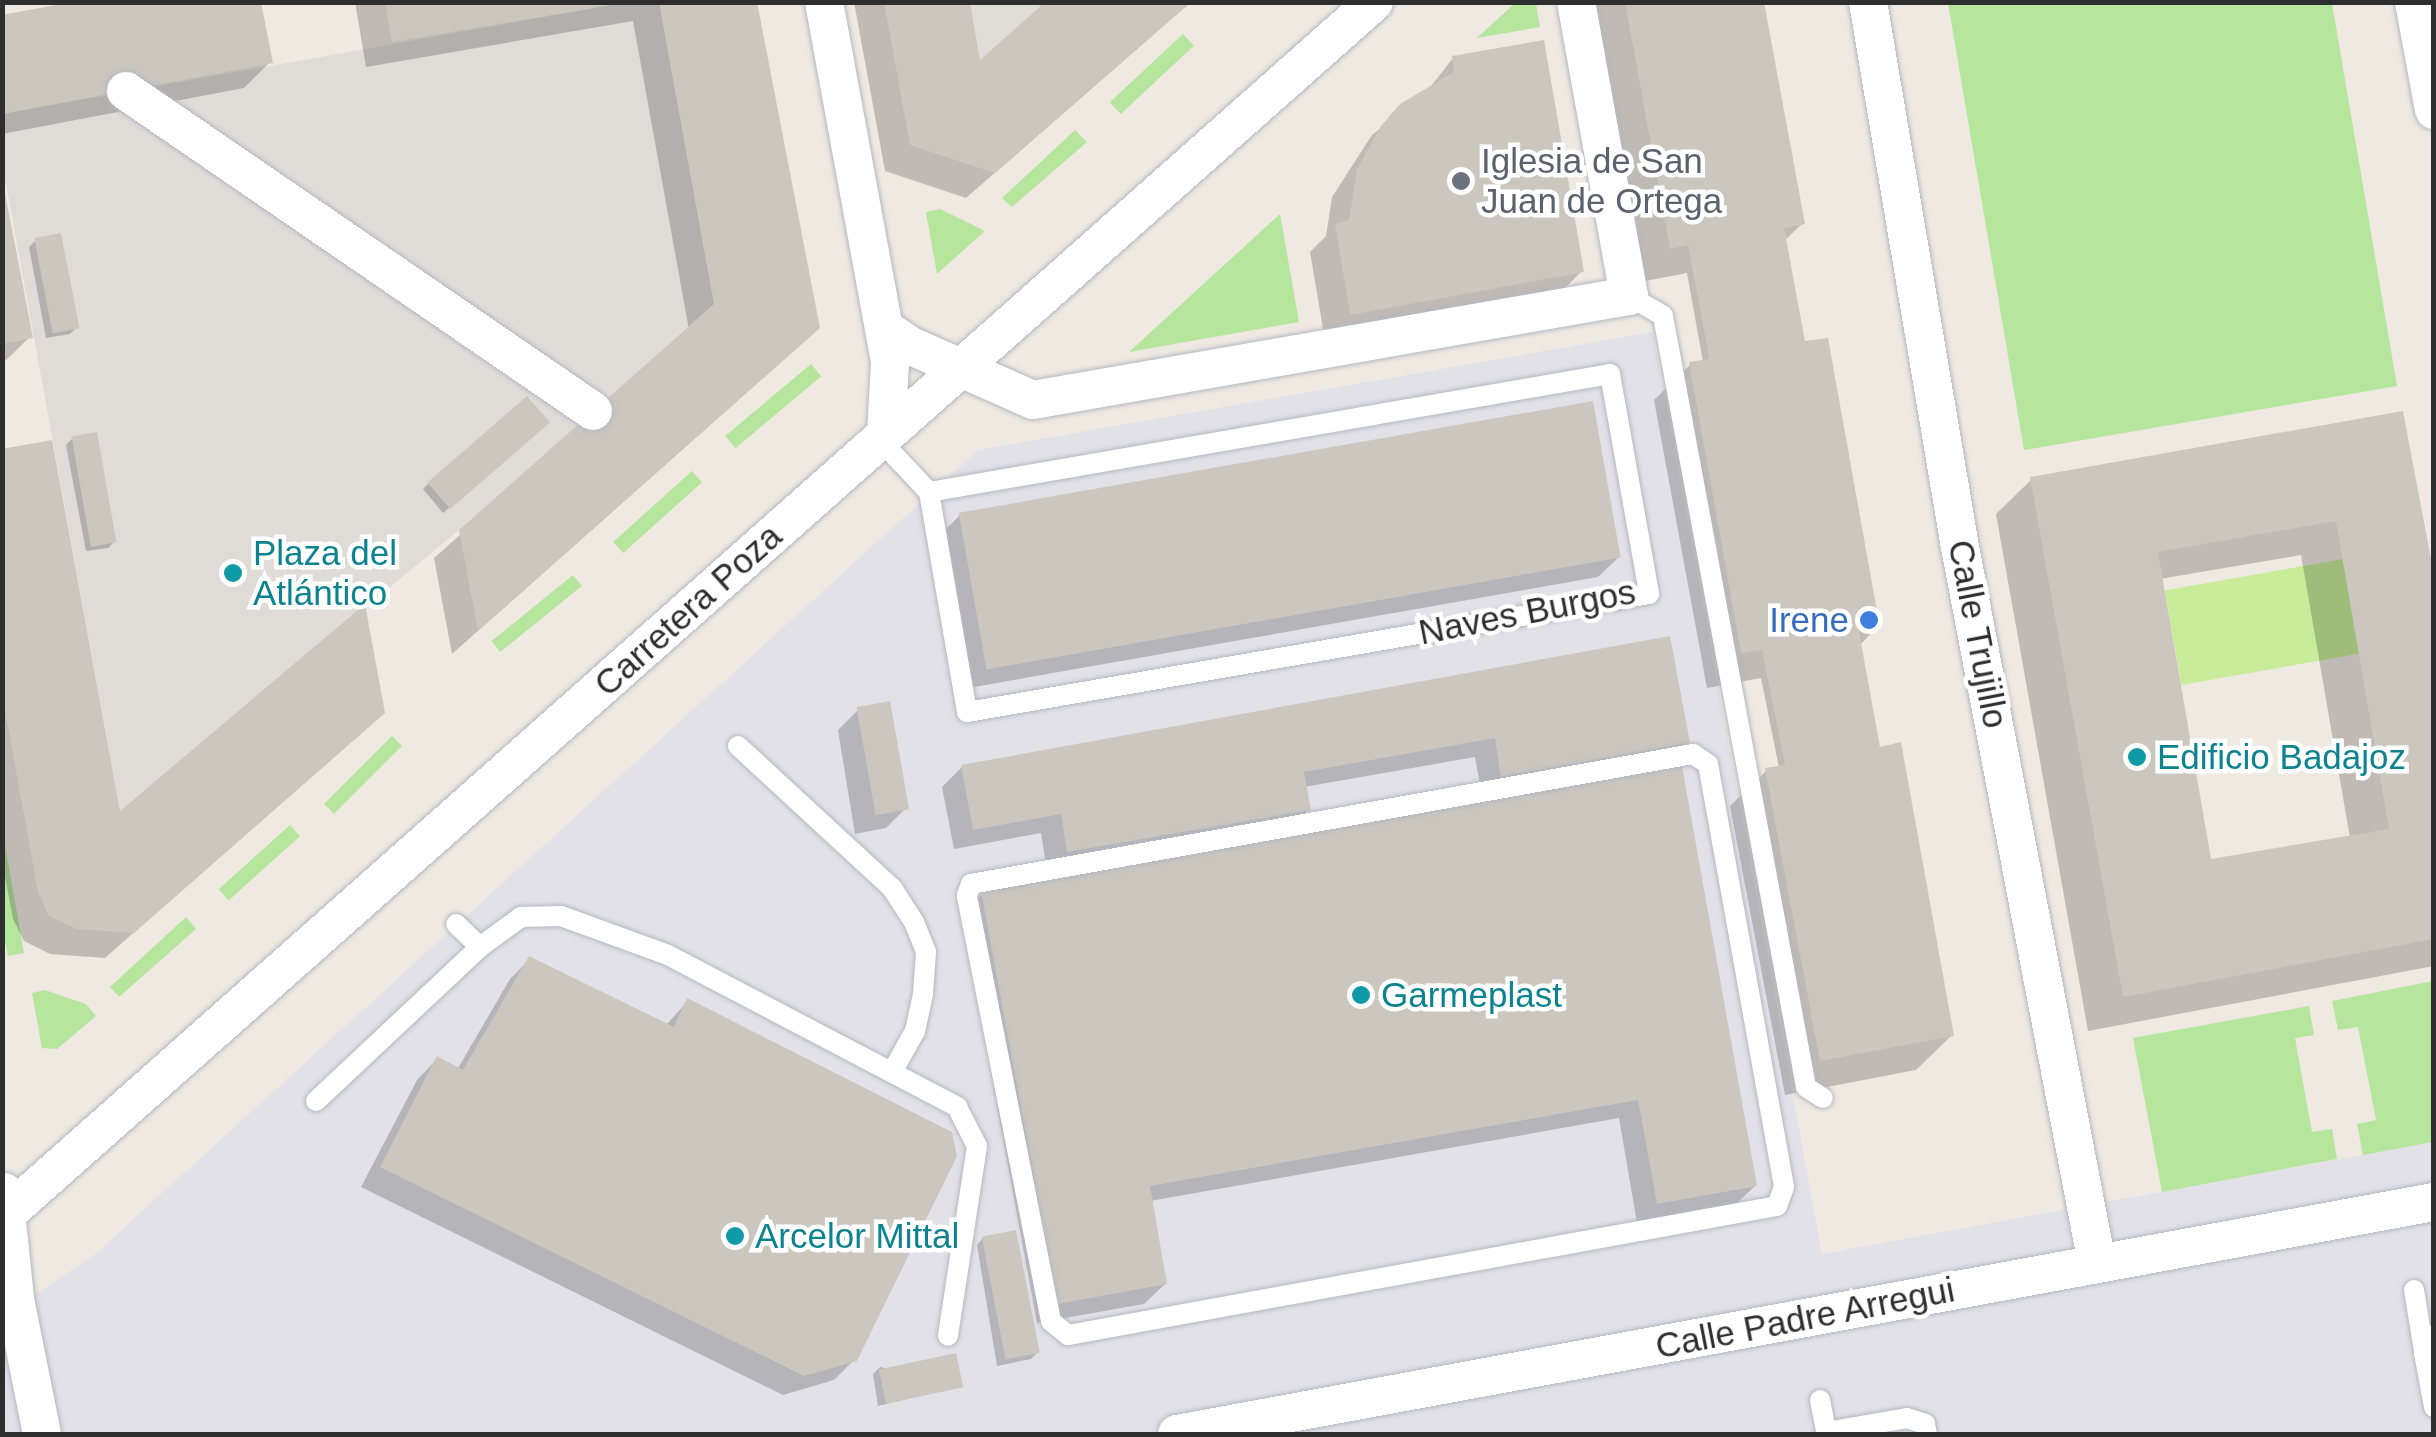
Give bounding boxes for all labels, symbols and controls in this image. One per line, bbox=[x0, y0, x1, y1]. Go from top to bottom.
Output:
place label: Iglesia de San Juan de Ortega bbox=[1481, 140, 1722, 222]
marker: Iglesia de San Juan de Ortega bbox=[1450, 170, 1472, 192]
street label: Carretera Poza bbox=[586, 515, 790, 705]
place label: Plaza del Atlántico bbox=[253, 532, 397, 614]
street label: Calle Trujillo bbox=[1939, 536, 2017, 732]
marker: Plaza del Atlántico bbox=[222, 562, 244, 584]
street label: Naves Burgos bbox=[1415, 570, 1639, 654]
place label: Irene bbox=[1769, 599, 1849, 641]
marker: Irene bbox=[1858, 609, 1880, 631]
place label: Edificio Badajoz bbox=[2157, 736, 2406, 778]
marker: Edificio Badajoz bbox=[2126, 746, 2148, 768]
place label: Garmeplast bbox=[1381, 974, 1562, 1016]
marker: Garmeplast bbox=[1350, 984, 1372, 1006]
place label: Arcelor Mittal bbox=[755, 1215, 959, 1257]
marker: Arcelor Mittal bbox=[724, 1225, 746, 1247]
street label: Calle Padre Arregui bbox=[1651, 1268, 1959, 1368]

